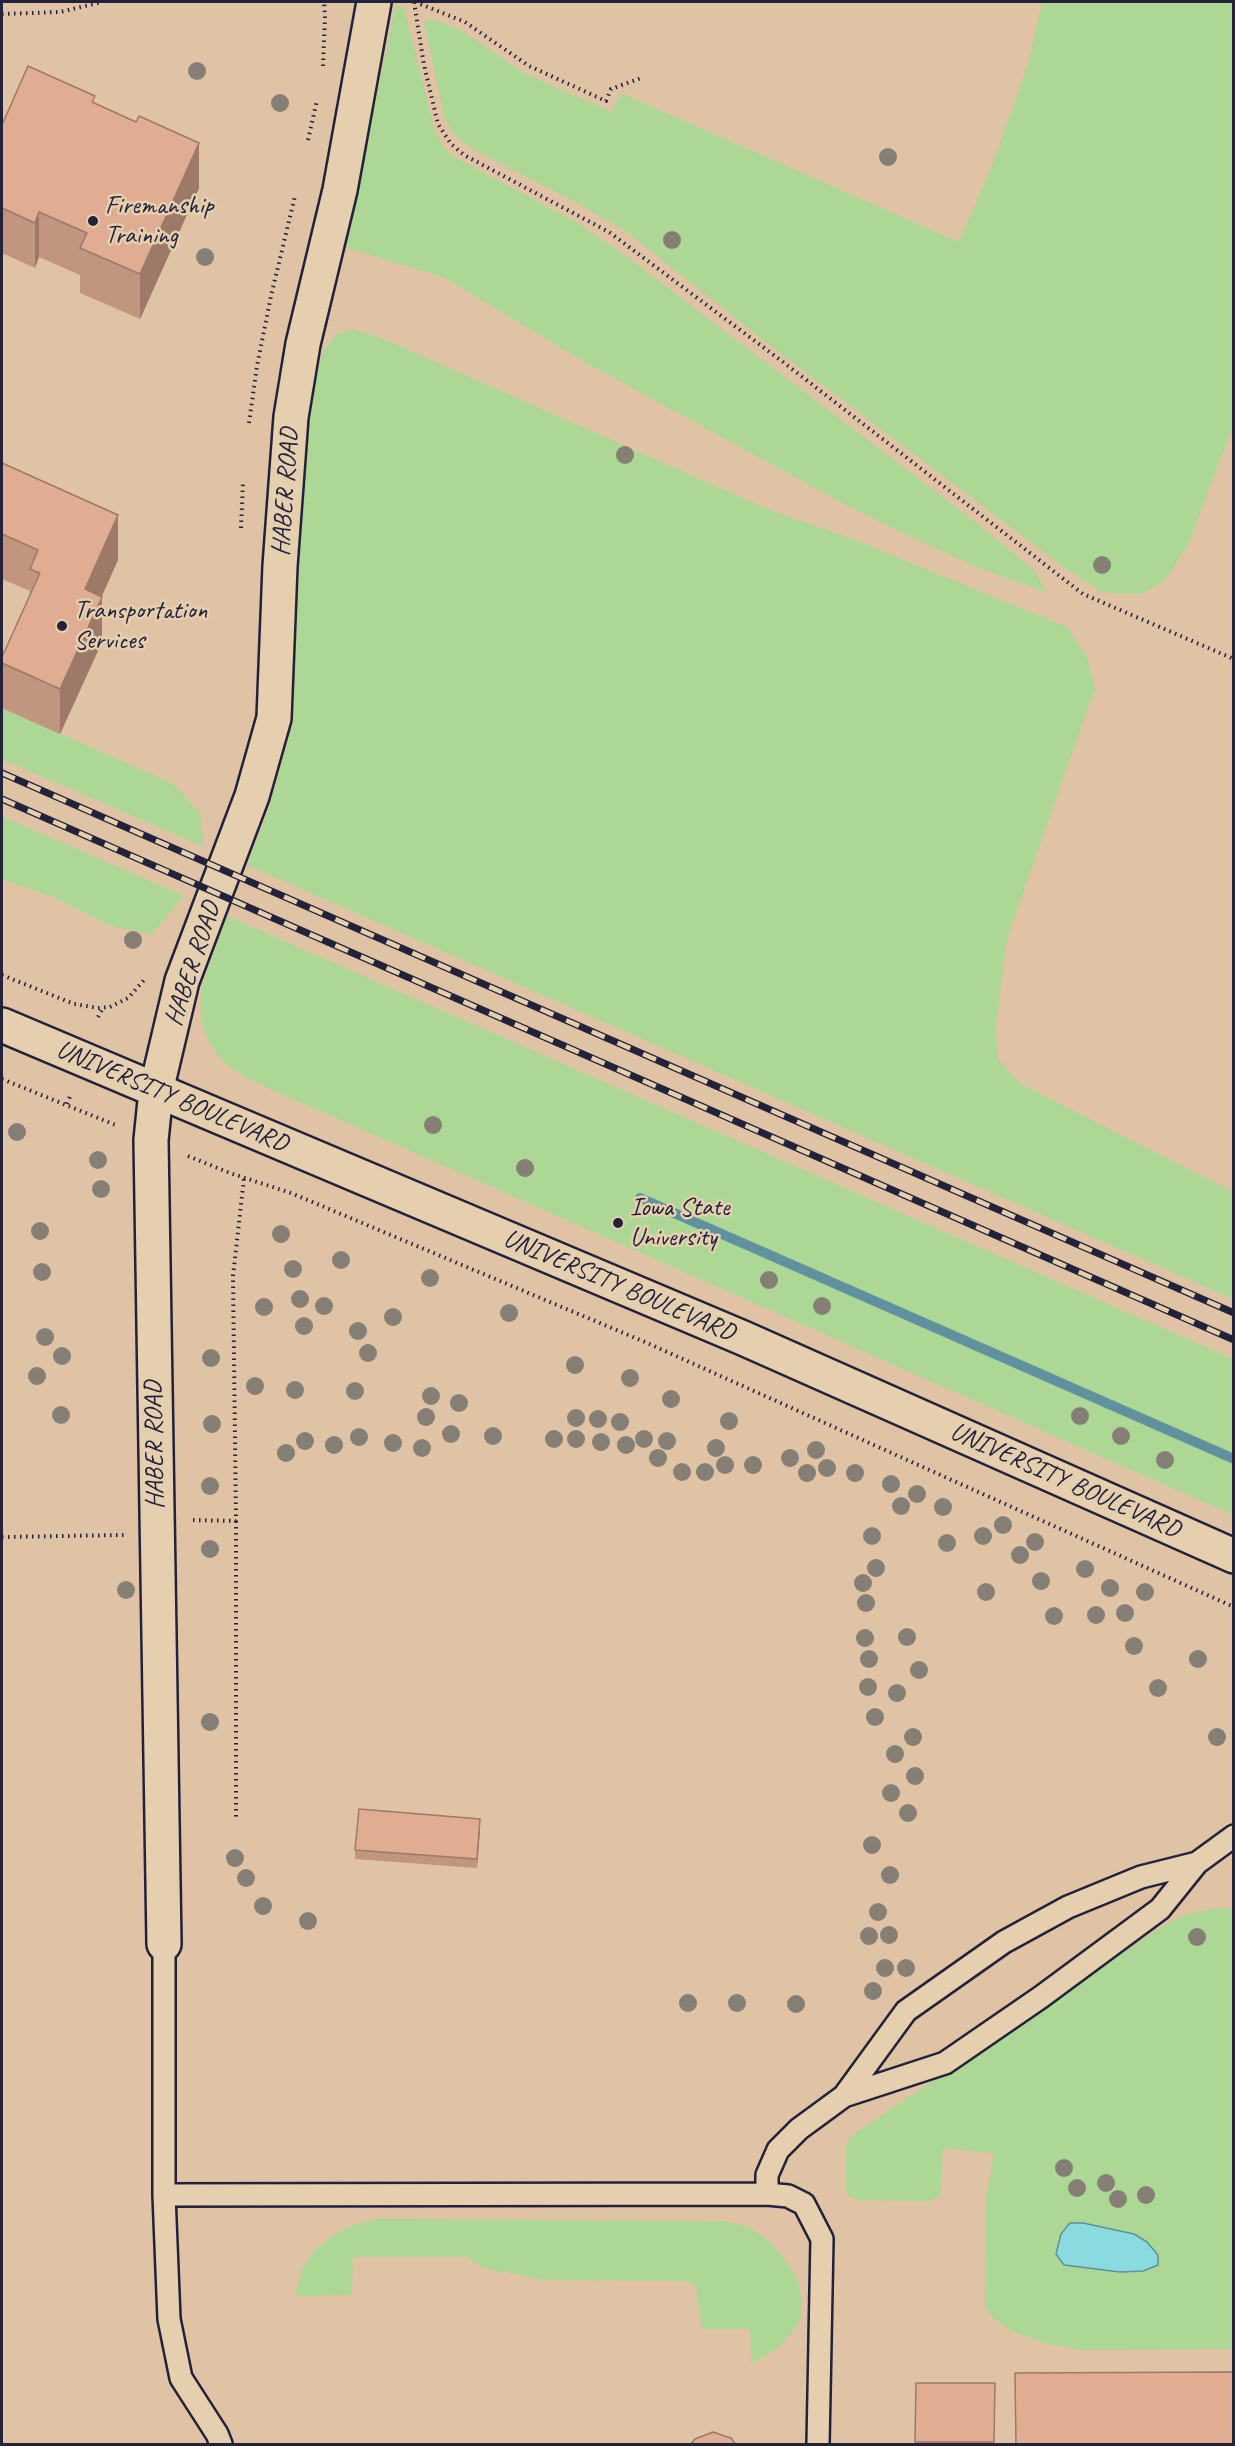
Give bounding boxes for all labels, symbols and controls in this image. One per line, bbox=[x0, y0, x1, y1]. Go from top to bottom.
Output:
place label: Firemanship Training bbox=[105, 190, 213, 252]
marker: Firemanship Training bbox=[86, 214, 100, 228]
street label: HABER ROAD bbox=[266, 427, 306, 557]
place label: Transportation Services bbox=[74, 595, 207, 656]
marker: Transportation Services bbox=[55, 619, 69, 633]
street label: HABER ROAD bbox=[158, 898, 228, 1030]
street label: UNIVERSITY BOULEVARD bbox=[52, 1034, 292, 1160]
place label: Iowa State University bbox=[630, 1192, 729, 1254]
marker: Iowa State University bbox=[611, 1216, 625, 1230]
street label: UNIVERSITY BOULEVARD bbox=[499, 1223, 739, 1349]
street label: HABER ROAD bbox=[138, 1381, 172, 1509]
street label: UNIVERSITY BOULEVARD bbox=[945, 1416, 1185, 1546]

